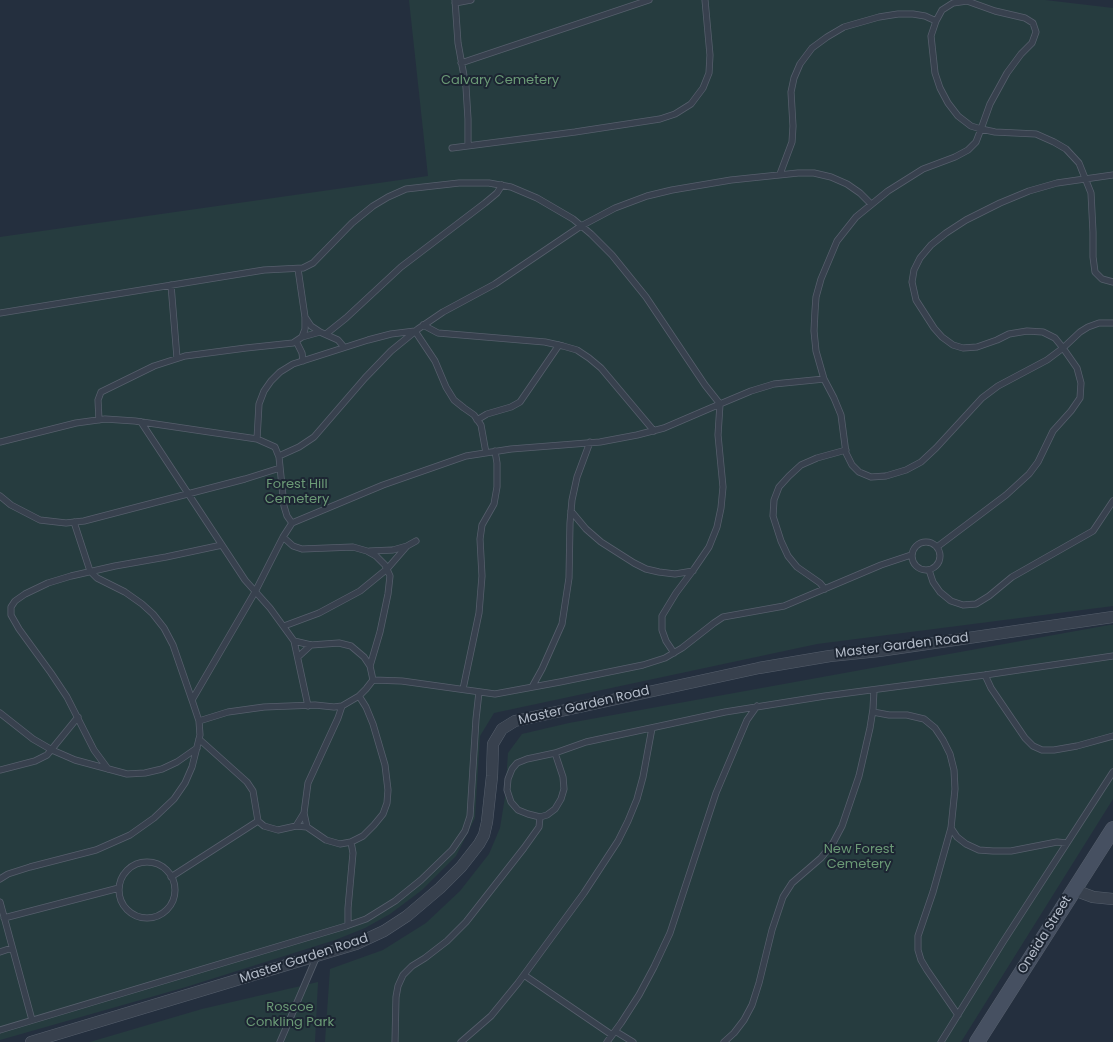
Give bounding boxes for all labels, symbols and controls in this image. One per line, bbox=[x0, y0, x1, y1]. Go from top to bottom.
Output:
park label: Calvary Cemetery bbox=[441, 73, 559, 89]
park label: Forest Hill Cemetery bbox=[265, 477, 329, 508]
street label: Master Garden Road bbox=[835, 630, 969, 662]
street label: Master Garden Road bbox=[517, 683, 651, 729]
park label: New Forest Cemetery bbox=[824, 842, 894, 873]
street label: Oneida Street bbox=[1015, 893, 1075, 977]
street label: Master Garden Road bbox=[238, 931, 370, 987]
park label: Roscoe Conkling Park bbox=[246, 1000, 334, 1031]

